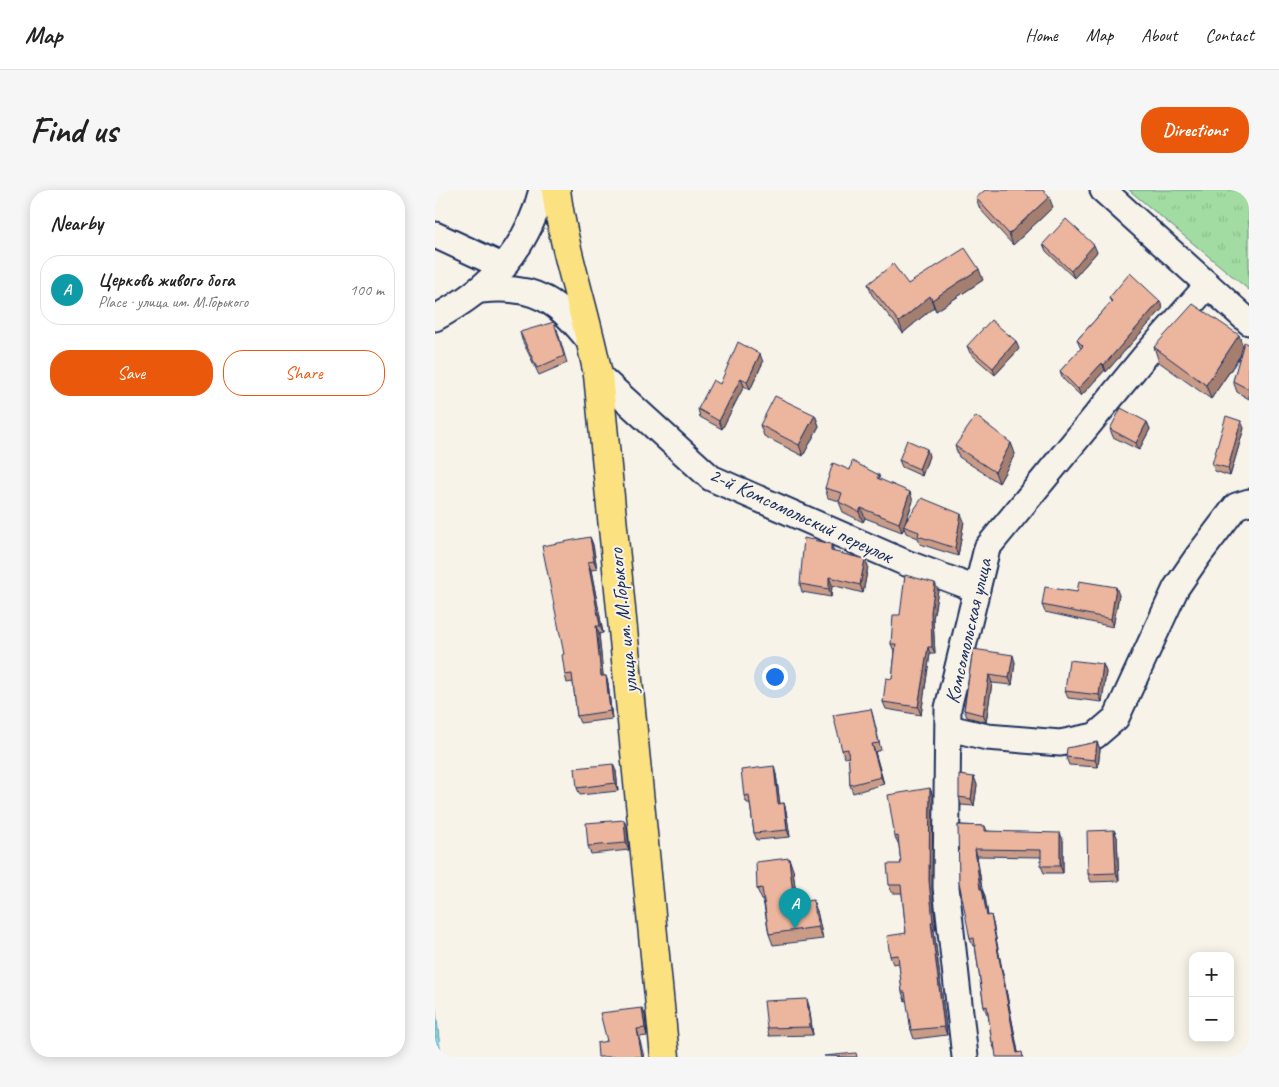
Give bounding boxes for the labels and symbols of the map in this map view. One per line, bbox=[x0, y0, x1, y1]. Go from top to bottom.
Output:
street label: 2-й Комсомольский переулок bbox=[705, 461, 899, 570]
street label: улица им. М.Горького bbox=[602, 545, 644, 697]
street label: Комсомольская улица bbox=[939, 554, 998, 706]
your location bbox=[762, 664, 788, 690]
pin: A bbox=[779, 888, 811, 929]

